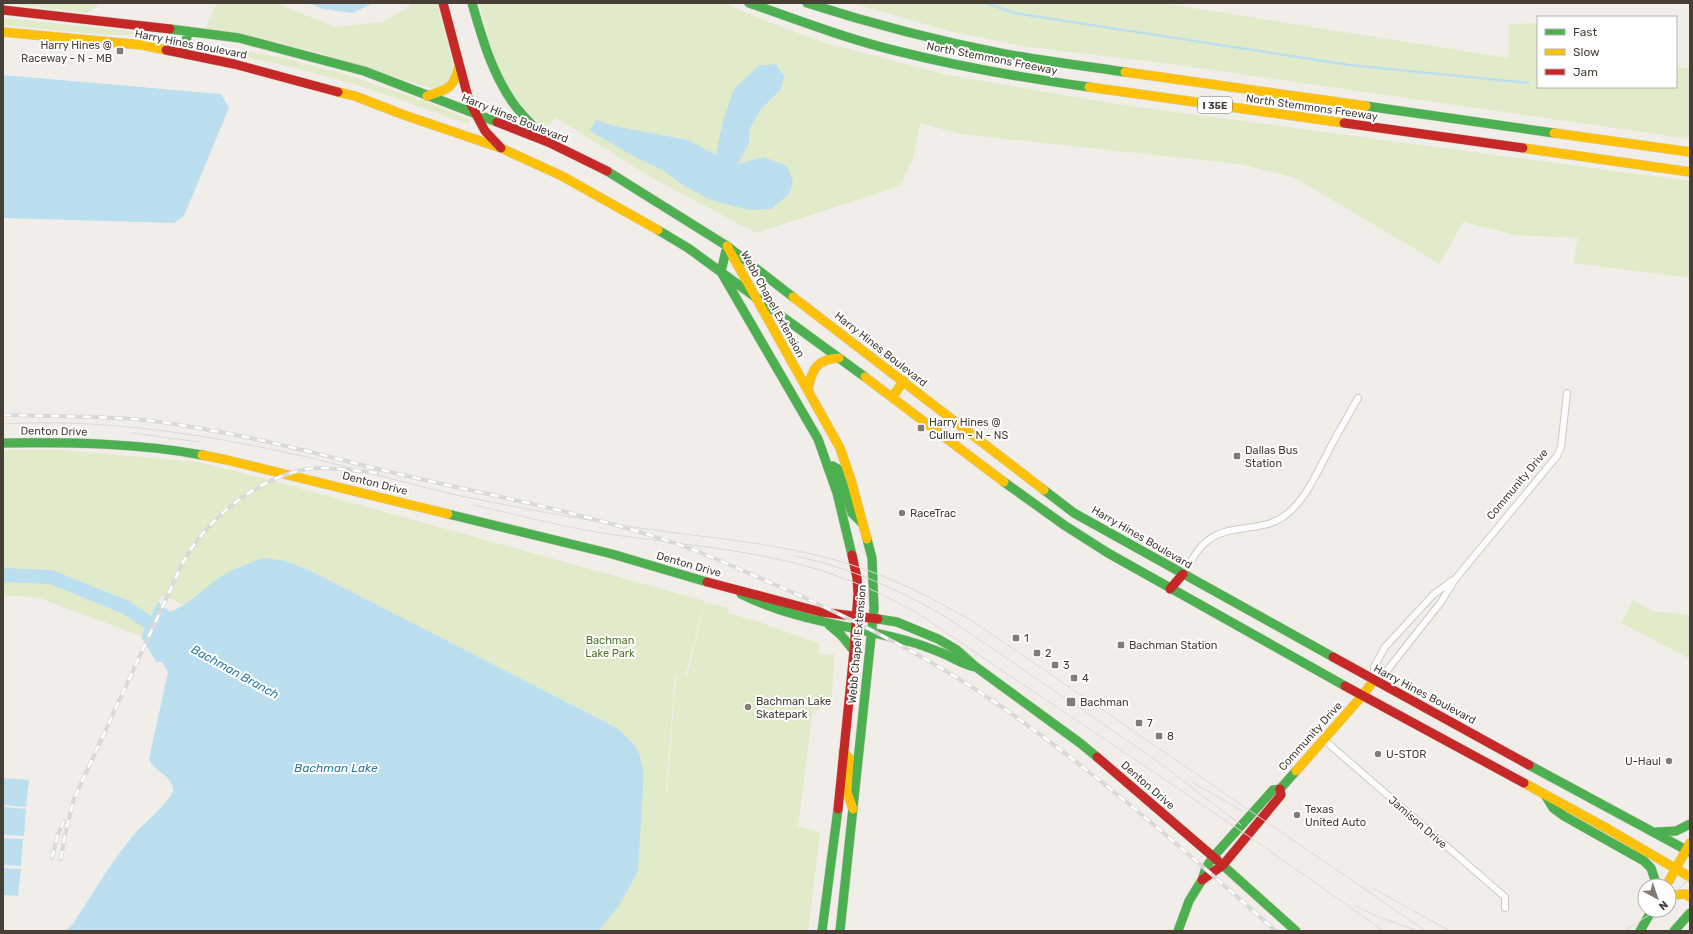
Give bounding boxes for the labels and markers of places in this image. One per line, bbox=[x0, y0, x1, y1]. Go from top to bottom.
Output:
place label: Harry Hines @ Raceway - N - MB bbox=[21, 39, 112, 65]
marker: Harry Hines @ Raceway - N - MB bbox=[115, 46, 125, 56]
place label: Harry Hines @ Cullum - N - NS bbox=[929, 416, 1008, 442]
marker: Harry Hines @ Cullum - N - NS bbox=[916, 423, 926, 433]
place label: Dallas Bus Station bbox=[1245, 444, 1298, 470]
marker: Dallas Bus Station bbox=[1232, 451, 1242, 461]
place label: RaceTrac bbox=[910, 507, 956, 520]
marker: RaceTrac bbox=[897, 508, 907, 518]
place label: 1 bbox=[1024, 632, 1029, 645]
marker: 1 bbox=[1011, 633, 1021, 643]
place label: Bachman Station bbox=[1129, 639, 1218, 652]
marker: Bachman Station bbox=[1116, 640, 1126, 650]
place label: 2 bbox=[1045, 647, 1051, 660]
marker: 2 bbox=[1032, 648, 1042, 658]
place label: 3 bbox=[1063, 659, 1070, 672]
marker: 3 bbox=[1050, 660, 1060, 670]
place label: 4 bbox=[1082, 672, 1089, 685]
marker: 4 bbox=[1069, 673, 1079, 683]
place label: Bachman Lake Skatepark bbox=[756, 695, 831, 721]
marker: Bachman bbox=[1065, 696, 1077, 708]
place label: Bachman bbox=[1080, 696, 1129, 709]
marker: Bachman Lake Skatepark bbox=[743, 702, 753, 712]
place label: 7 bbox=[1147, 717, 1153, 730]
marker: 7 bbox=[1134, 718, 1144, 728]
place label: 8 bbox=[1167, 730, 1174, 743]
marker: 8 bbox=[1154, 731, 1164, 741]
place label: U-STOR bbox=[1386, 748, 1426, 761]
marker: U-STOR bbox=[1373, 749, 1383, 759]
place label: U-Haul bbox=[1625, 755, 1661, 768]
marker: U-Haul bbox=[1664, 756, 1674, 766]
place label: Texas United Auto bbox=[1305, 803, 1366, 829]
marker: Texas United Auto bbox=[1292, 810, 1302, 820]

